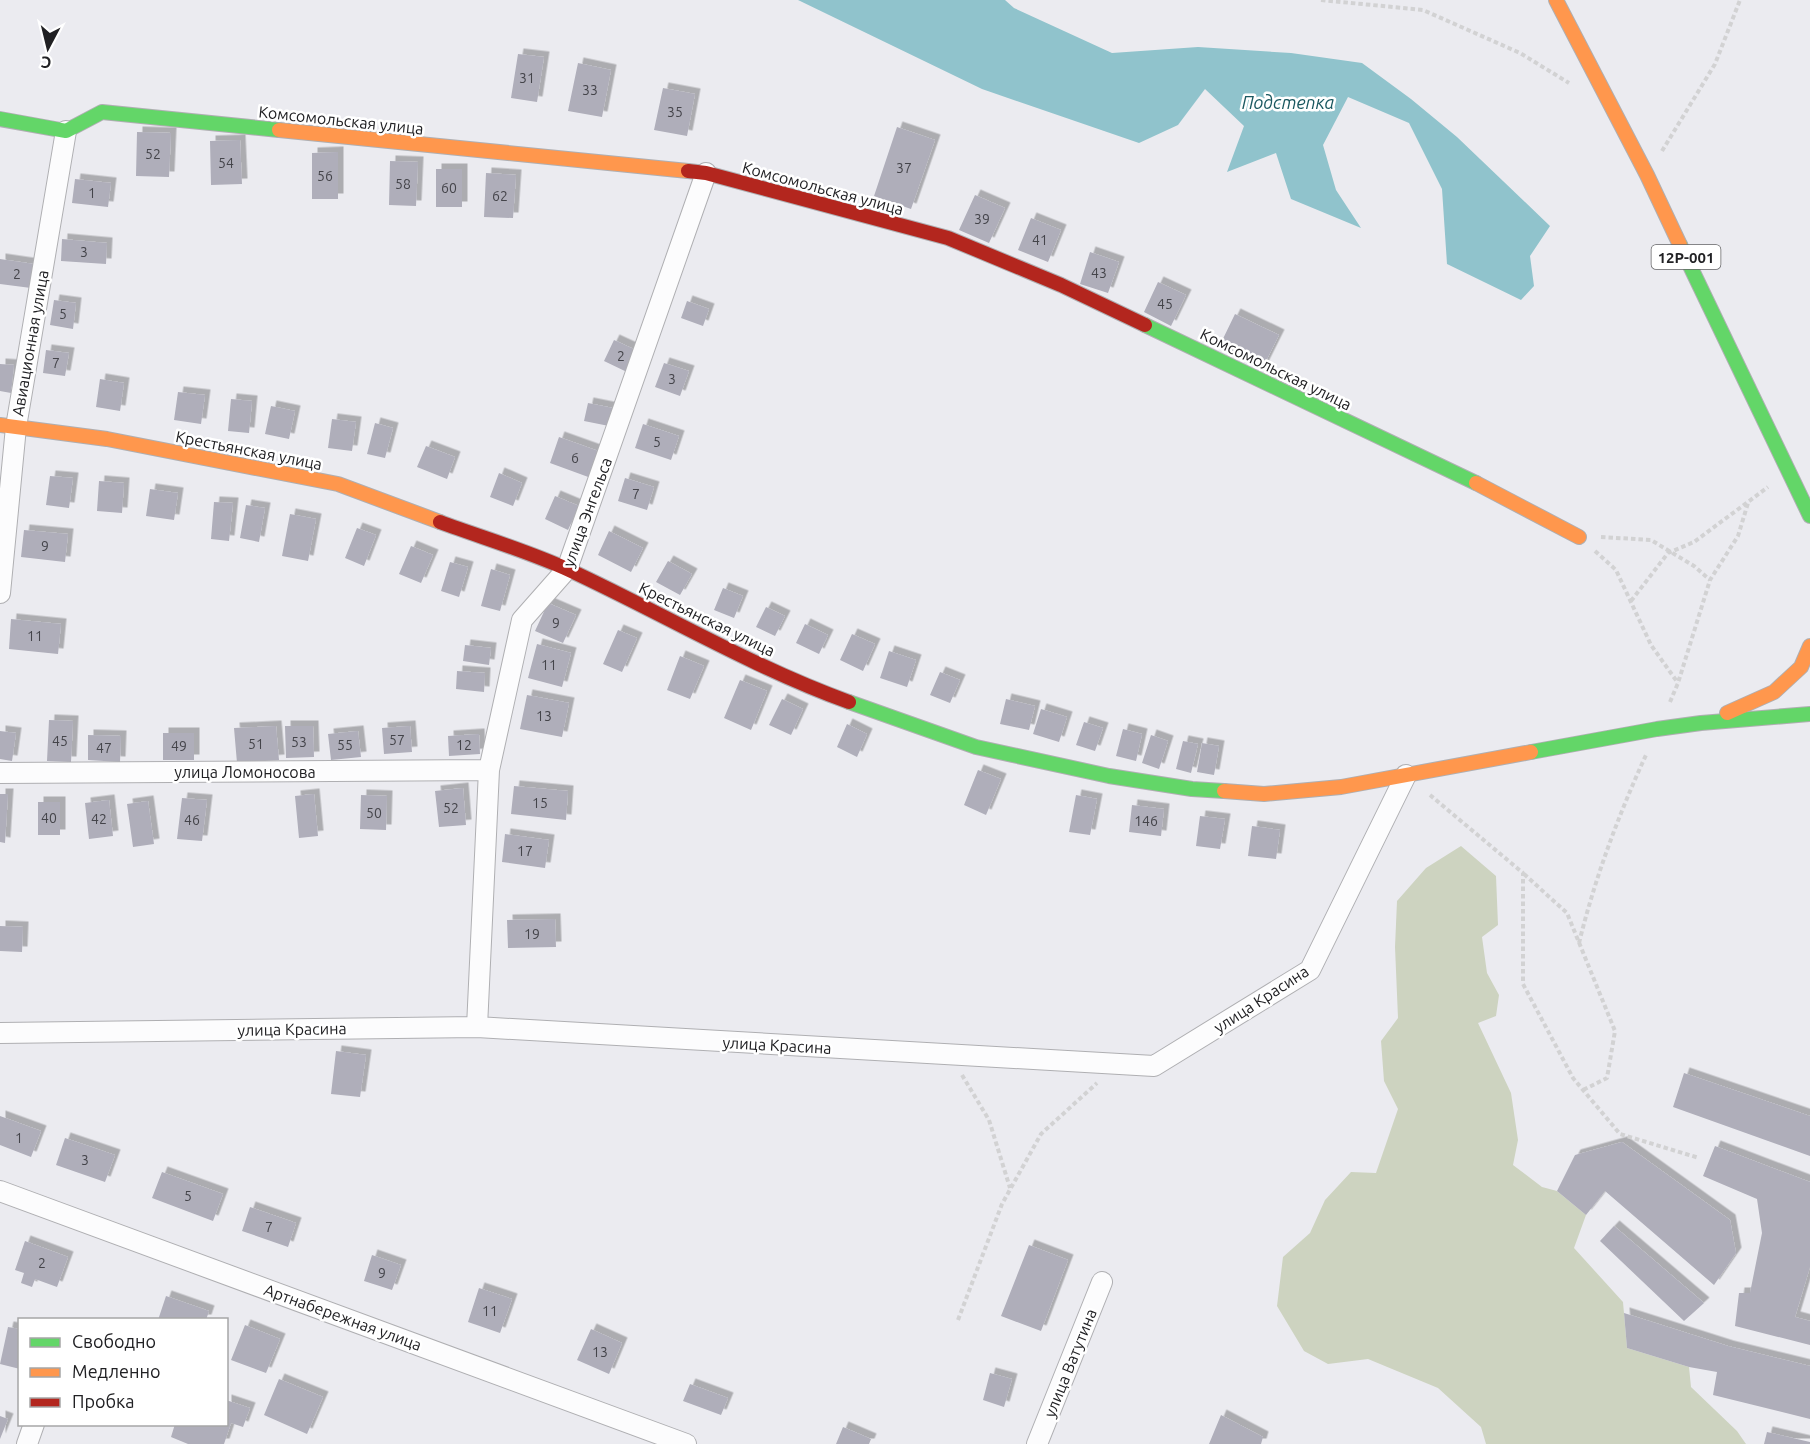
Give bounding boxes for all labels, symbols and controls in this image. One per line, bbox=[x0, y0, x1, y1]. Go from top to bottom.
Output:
north arrow bbox=[18, 18, 78, 78]
text: С bbox=[40, 53, 52, 72]
house number: 31 bbox=[519, 70, 535, 86]
house number: 33 bbox=[582, 82, 598, 98]
water label: Подстепка bbox=[1242, 92, 1335, 112]
street label: Комсомольская улица bbox=[258, 102, 424, 138]
house number: 35 bbox=[667, 104, 683, 120]
house number: 52 bbox=[145, 146, 161, 162]
house number: 54 bbox=[218, 155, 234, 171]
street label: Комсомольская улица bbox=[741, 158, 905, 218]
house number: 37 bbox=[896, 160, 912, 176]
house number: 56 bbox=[317, 168, 333, 184]
house number: 58 bbox=[395, 176, 411, 192]
house number: 60 bbox=[441, 180, 457, 196]
house number: 1 bbox=[88, 185, 96, 201]
house number: 62 bbox=[492, 188, 508, 204]
house number: 39 bbox=[974, 211, 990, 227]
house number: 41 bbox=[1032, 232, 1048, 248]
house number: 3 bbox=[80, 244, 88, 260]
road number: 12Р-001 bbox=[1652, 245, 1720, 269]
house number: 43 bbox=[1091, 265, 1107, 281]
house number: 2 bbox=[13, 266, 21, 282]
street label: Авиационная улица bbox=[8, 269, 52, 417]
house number: 45 bbox=[1157, 296, 1173, 312]
house number: 5 bbox=[59, 306, 67, 322]
street label: Комсомольская улица bbox=[1198, 325, 1354, 413]
house number: 2 bbox=[617, 348, 625, 364]
house number: 7 bbox=[52, 355, 60, 371]
house number: 3 bbox=[668, 371, 676, 387]
street label: Крестьянская улица bbox=[174, 427, 324, 473]
house number: 5 bbox=[653, 434, 661, 450]
house number: 6 bbox=[571, 450, 579, 466]
street label: улица Энгельса bbox=[559, 455, 615, 569]
house number: 7 bbox=[632, 486, 640, 502]
house number: 9 bbox=[41, 538, 49, 554]
street label: Крестьянская улица bbox=[636, 578, 778, 660]
house number: 9 bbox=[552, 615, 560, 631]
house number: 11 bbox=[27, 628, 43, 644]
house number: 11 bbox=[541, 657, 557, 673]
house number: 13 bbox=[536, 708, 552, 724]
house number: 57 bbox=[389, 732, 405, 748]
house number: 45 bbox=[52, 733, 68, 749]
house number: 53 bbox=[291, 734, 307, 750]
house number: 51 bbox=[248, 736, 264, 752]
house number: 55 bbox=[337, 737, 353, 753]
house number: 12 bbox=[456, 737, 472, 753]
house number: 49 bbox=[171, 738, 187, 754]
house number: 47 bbox=[96, 740, 112, 756]
street label: улица Ломоносова bbox=[174, 763, 316, 781]
house number: 15 bbox=[532, 795, 548, 811]
house number: 52 bbox=[443, 800, 459, 816]
house number: 50 bbox=[366, 805, 382, 821]
house number: 40 bbox=[41, 810, 57, 826]
house number: 42 bbox=[91, 811, 107, 827]
house number: 46 bbox=[184, 812, 200, 828]
house number: 146 bbox=[1134, 813, 1158, 829]
house number: 17 bbox=[517, 843, 533, 859]
house number: 19 bbox=[524, 926, 540, 942]
street label: улица Красина bbox=[1210, 962, 1312, 1036]
street label: улица Красина bbox=[237, 1019, 347, 1039]
street label: улица Красина bbox=[722, 1033, 832, 1057]
house number: 1 bbox=[15, 1130, 23, 1146]
house number: 3 bbox=[81, 1152, 89, 1168]
house number: 5 bbox=[184, 1188, 192, 1204]
house number: 7 bbox=[265, 1219, 273, 1235]
house number: 2 bbox=[38, 1255, 46, 1271]
house number: 9 bbox=[378, 1265, 386, 1281]
street label: Артнабережная улица bbox=[262, 1280, 424, 1354]
house number: 11 bbox=[482, 1303, 498, 1319]
street label: улица Ватутина bbox=[1040, 1306, 1100, 1420]
legend bbox=[18, 1318, 228, 1426]
text: Свободно bbox=[72, 1331, 156, 1351]
house number: 13 bbox=[592, 1344, 608, 1360]
text: Медленно bbox=[72, 1361, 161, 1381]
text: Пробка bbox=[72, 1391, 135, 1411]

